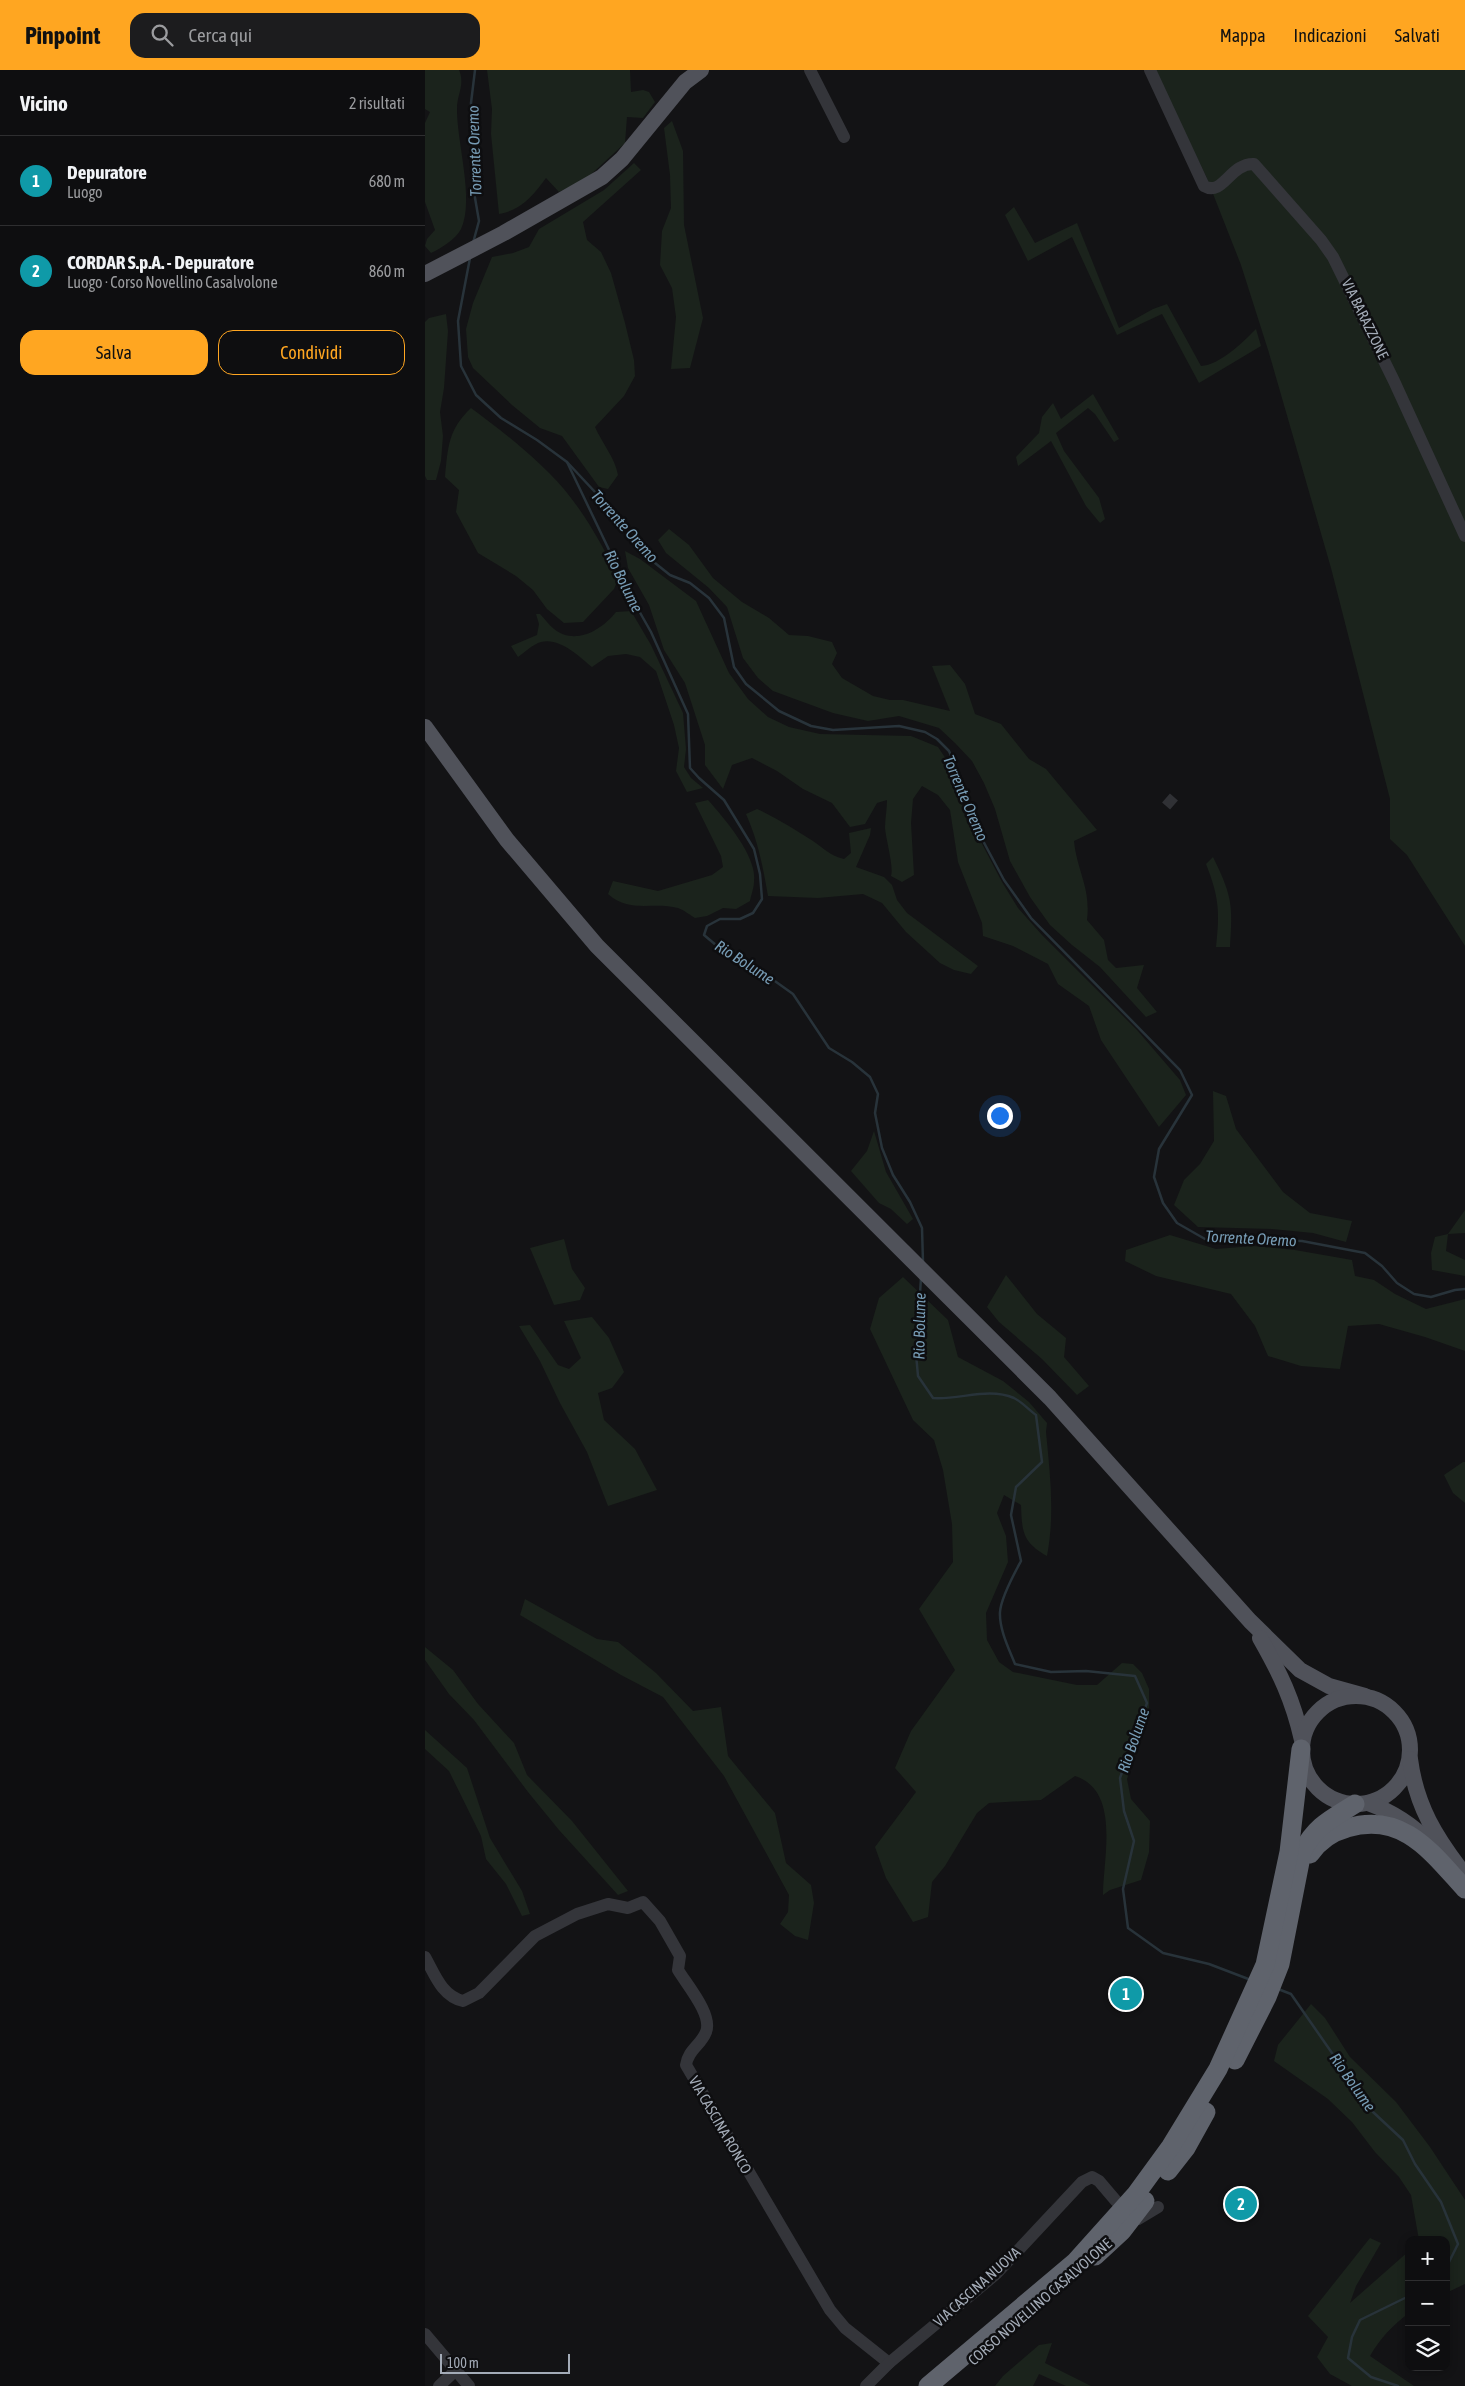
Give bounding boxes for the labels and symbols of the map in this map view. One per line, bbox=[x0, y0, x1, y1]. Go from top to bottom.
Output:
water label: Torrente Oremo bbox=[463, 105, 485, 197]
street label: VIA BARAZZONE bbox=[1339, 276, 1393, 362]
water label: Torrente Oremo bbox=[588, 486, 662, 566]
water label: Rio Bolume bbox=[601, 547, 647, 615]
water label: Torrente Oremo bbox=[940, 752, 992, 844]
water label: Rio Bolume bbox=[712, 936, 778, 988]
your location bbox=[987, 1103, 1013, 1129]
water label: Torrente Oremo bbox=[1205, 1227, 1297, 1249]
water label: Rio Bolume bbox=[909, 1292, 929, 1360]
water label: Rio Bolume bbox=[1114, 1705, 1152, 1775]
pin: 1 bbox=[1110, 1975, 1142, 2013]
water label: Rio Bolume bbox=[1326, 2049, 1380, 2115]
street label: VIA CASCINA RONCO bbox=[686, 2073, 755, 2177]
pin: 2 bbox=[1225, 2185, 1257, 2223]
street label: CORSO NOVELLINO CASALVOLONE bbox=[965, 2234, 1115, 2369]
street label: VIA CASCINA NUOVA bbox=[930, 2243, 1024, 2330]
scale bar bbox=[440, 2351, 570, 2374]

